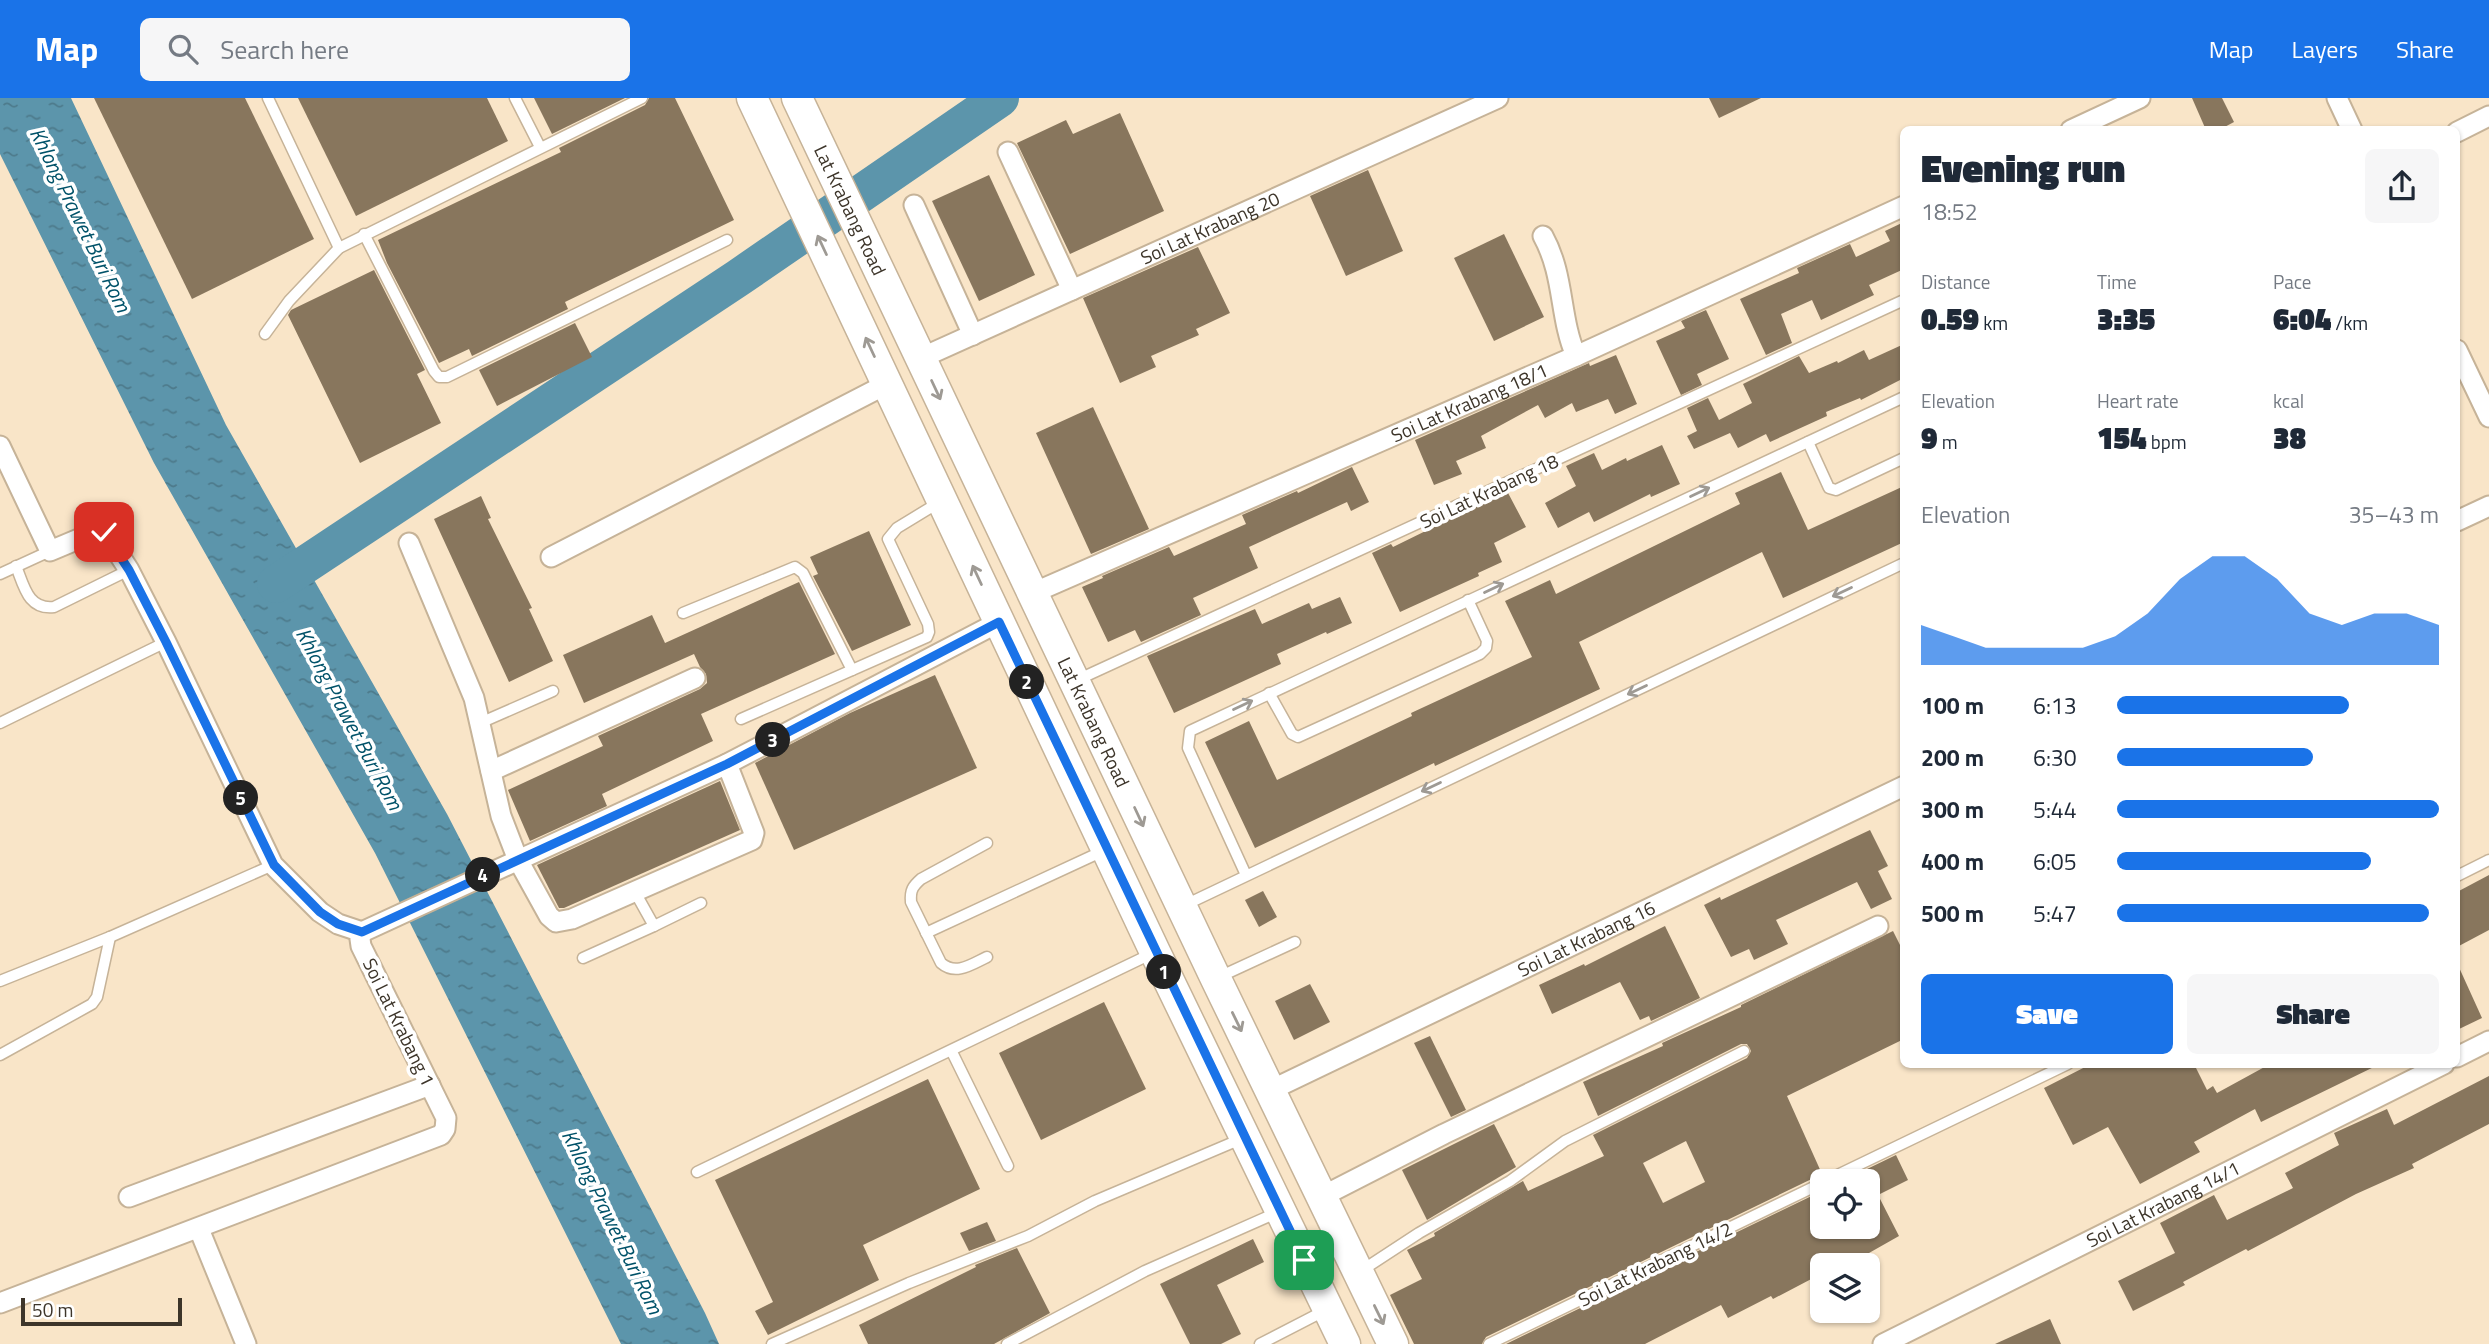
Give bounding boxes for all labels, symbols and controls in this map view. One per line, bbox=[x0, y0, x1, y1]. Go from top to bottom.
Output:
search box bbox=[140, 18, 630, 81]
text: Map bbox=[35, 24, 98, 74]
icon: search bbox=[164, 30, 202, 68]
text: Search here bbox=[220, 30, 349, 69]
text: Map bbox=[2209, 31, 2254, 67]
text: Layers bbox=[2292, 31, 2358, 67]
text: Share bbox=[2396, 31, 2454, 67]
water label: Khlong Prawet Buri Rom bbox=[22, 122, 140, 318]
text: Evening run bbox=[1921, 139, 2125, 197]
street label: Lat Krabang Road bbox=[807, 140, 894, 280]
button: share bbox=[2365, 149, 2439, 223]
street label: Soi Lat Krabang 20 bbox=[1135, 183, 1284, 271]
text: 18:52 bbox=[1921, 194, 1978, 229]
one-way arrow bbox=[814, 235, 827, 256]
text: Distance bbox=[1921, 267, 1990, 296]
text: Time bbox=[2097, 267, 2137, 296]
text: Pace bbox=[2273, 267, 2311, 296]
text: 0.59 bbox=[1921, 296, 1979, 342]
text: 3:35 bbox=[2097, 296, 2155, 342]
text: 6:04 bbox=[2273, 296, 2331, 342]
text: km bbox=[1979, 308, 2008, 337]
text: /km bbox=[2331, 308, 2368, 337]
one-way arrow bbox=[862, 337, 876, 358]
street label: Soi Lat Krabang 18/1 bbox=[1386, 355, 1552, 449]
one-way arrow bbox=[930, 379, 944, 400]
text: Elevation bbox=[1921, 386, 1995, 415]
text: Heart rate bbox=[2097, 386, 2179, 415]
text: kcal bbox=[2273, 386, 2304, 415]
text: 9 bbox=[1921, 415, 1938, 461]
text: 154 bbox=[2097, 415, 2147, 461]
text: 38 bbox=[2273, 415, 2306, 461]
text: m bbox=[1938, 427, 1958, 456]
text: bpm bbox=[2147, 427, 2187, 456]
street label: Soi Lat Krabang 18 bbox=[1415, 446, 1563, 535]
one-way arrow bbox=[1689, 485, 1710, 498]
text: Elevation bbox=[1921, 497, 2010, 532]
text: 35–43 m bbox=[2349, 497, 2439, 532]
pin bbox=[74, 502, 134, 562]
icon: check bbox=[85, 513, 123, 551]
one-way arrow bbox=[970, 565, 983, 586]
one-way arrow bbox=[1483, 581, 1504, 594]
one-way arrow bbox=[1832, 586, 1853, 600]
water label: Khlong Prawet Buri Rom bbox=[288, 622, 412, 816]
street label: Lat Krabang Road bbox=[1051, 652, 1138, 792]
pin: 2 bbox=[1010, 664, 1044, 700]
text: 2 bbox=[1021, 667, 1032, 696]
one-way arrow bbox=[1627, 684, 1648, 697]
text: 100 m bbox=[1921, 688, 1984, 723]
text: 6:13 bbox=[2033, 688, 2077, 723]
one-way arrow bbox=[1232, 698, 1253, 711]
pin: 3 bbox=[756, 722, 790, 758]
text: 3 bbox=[767, 725, 778, 754]
text: 200 m bbox=[1921, 740, 1984, 775]
text: 6:30 bbox=[2033, 740, 2077, 775]
pin: 5 bbox=[224, 780, 258, 816]
one-way arrow bbox=[1421, 781, 1442, 795]
text: 5 bbox=[235, 783, 246, 812]
text: 300 m bbox=[1921, 792, 1984, 827]
text: 5:44 bbox=[2033, 792, 2077, 827]
one-way arrow bbox=[1133, 806, 1146, 827]
text: 400 m bbox=[1921, 844, 1984, 879]
text: 6:05 bbox=[2033, 844, 2077, 879]
pin: 4 bbox=[466, 858, 500, 892]
text: 4 bbox=[477, 860, 488, 889]
street label: Soi Lat Krabang 16 bbox=[1512, 893, 1660, 984]
text: 500 m bbox=[1921, 896, 1984, 931]
text: 5:47 bbox=[2033, 896, 2077, 931]
street label: Soi Lat Krabang 1 bbox=[356, 953, 443, 1091]
pin: 1 bbox=[1146, 954, 1182, 990]
text: 1 bbox=[1158, 957, 1169, 986]
button: Save bbox=[1921, 974, 2173, 1054]
button: Share bbox=[2187, 974, 2439, 1054]
one-way arrow bbox=[1230, 1011, 1244, 1032]
water label: Khlong Prawet Buri Rom bbox=[554, 1124, 672, 1320]
street label: Soi Lat Krabang 14/1 bbox=[2081, 1153, 2245, 1254]
map controls bbox=[1810, 1169, 1880, 1323]
button: locate bbox=[1810, 1169, 1880, 1239]
street label: Soi Lat Krabang 14/2 bbox=[1573, 1214, 1737, 1313]
pin bbox=[1274, 1230, 1334, 1290]
icon: arrive bbox=[1285, 1241, 1323, 1279]
button: layers bbox=[1810, 1253, 1880, 1323]
scale bar bbox=[21, 1295, 182, 1327]
text: 50 m bbox=[32, 1295, 73, 1324]
one-way arrow bbox=[1372, 1304, 1386, 1325]

